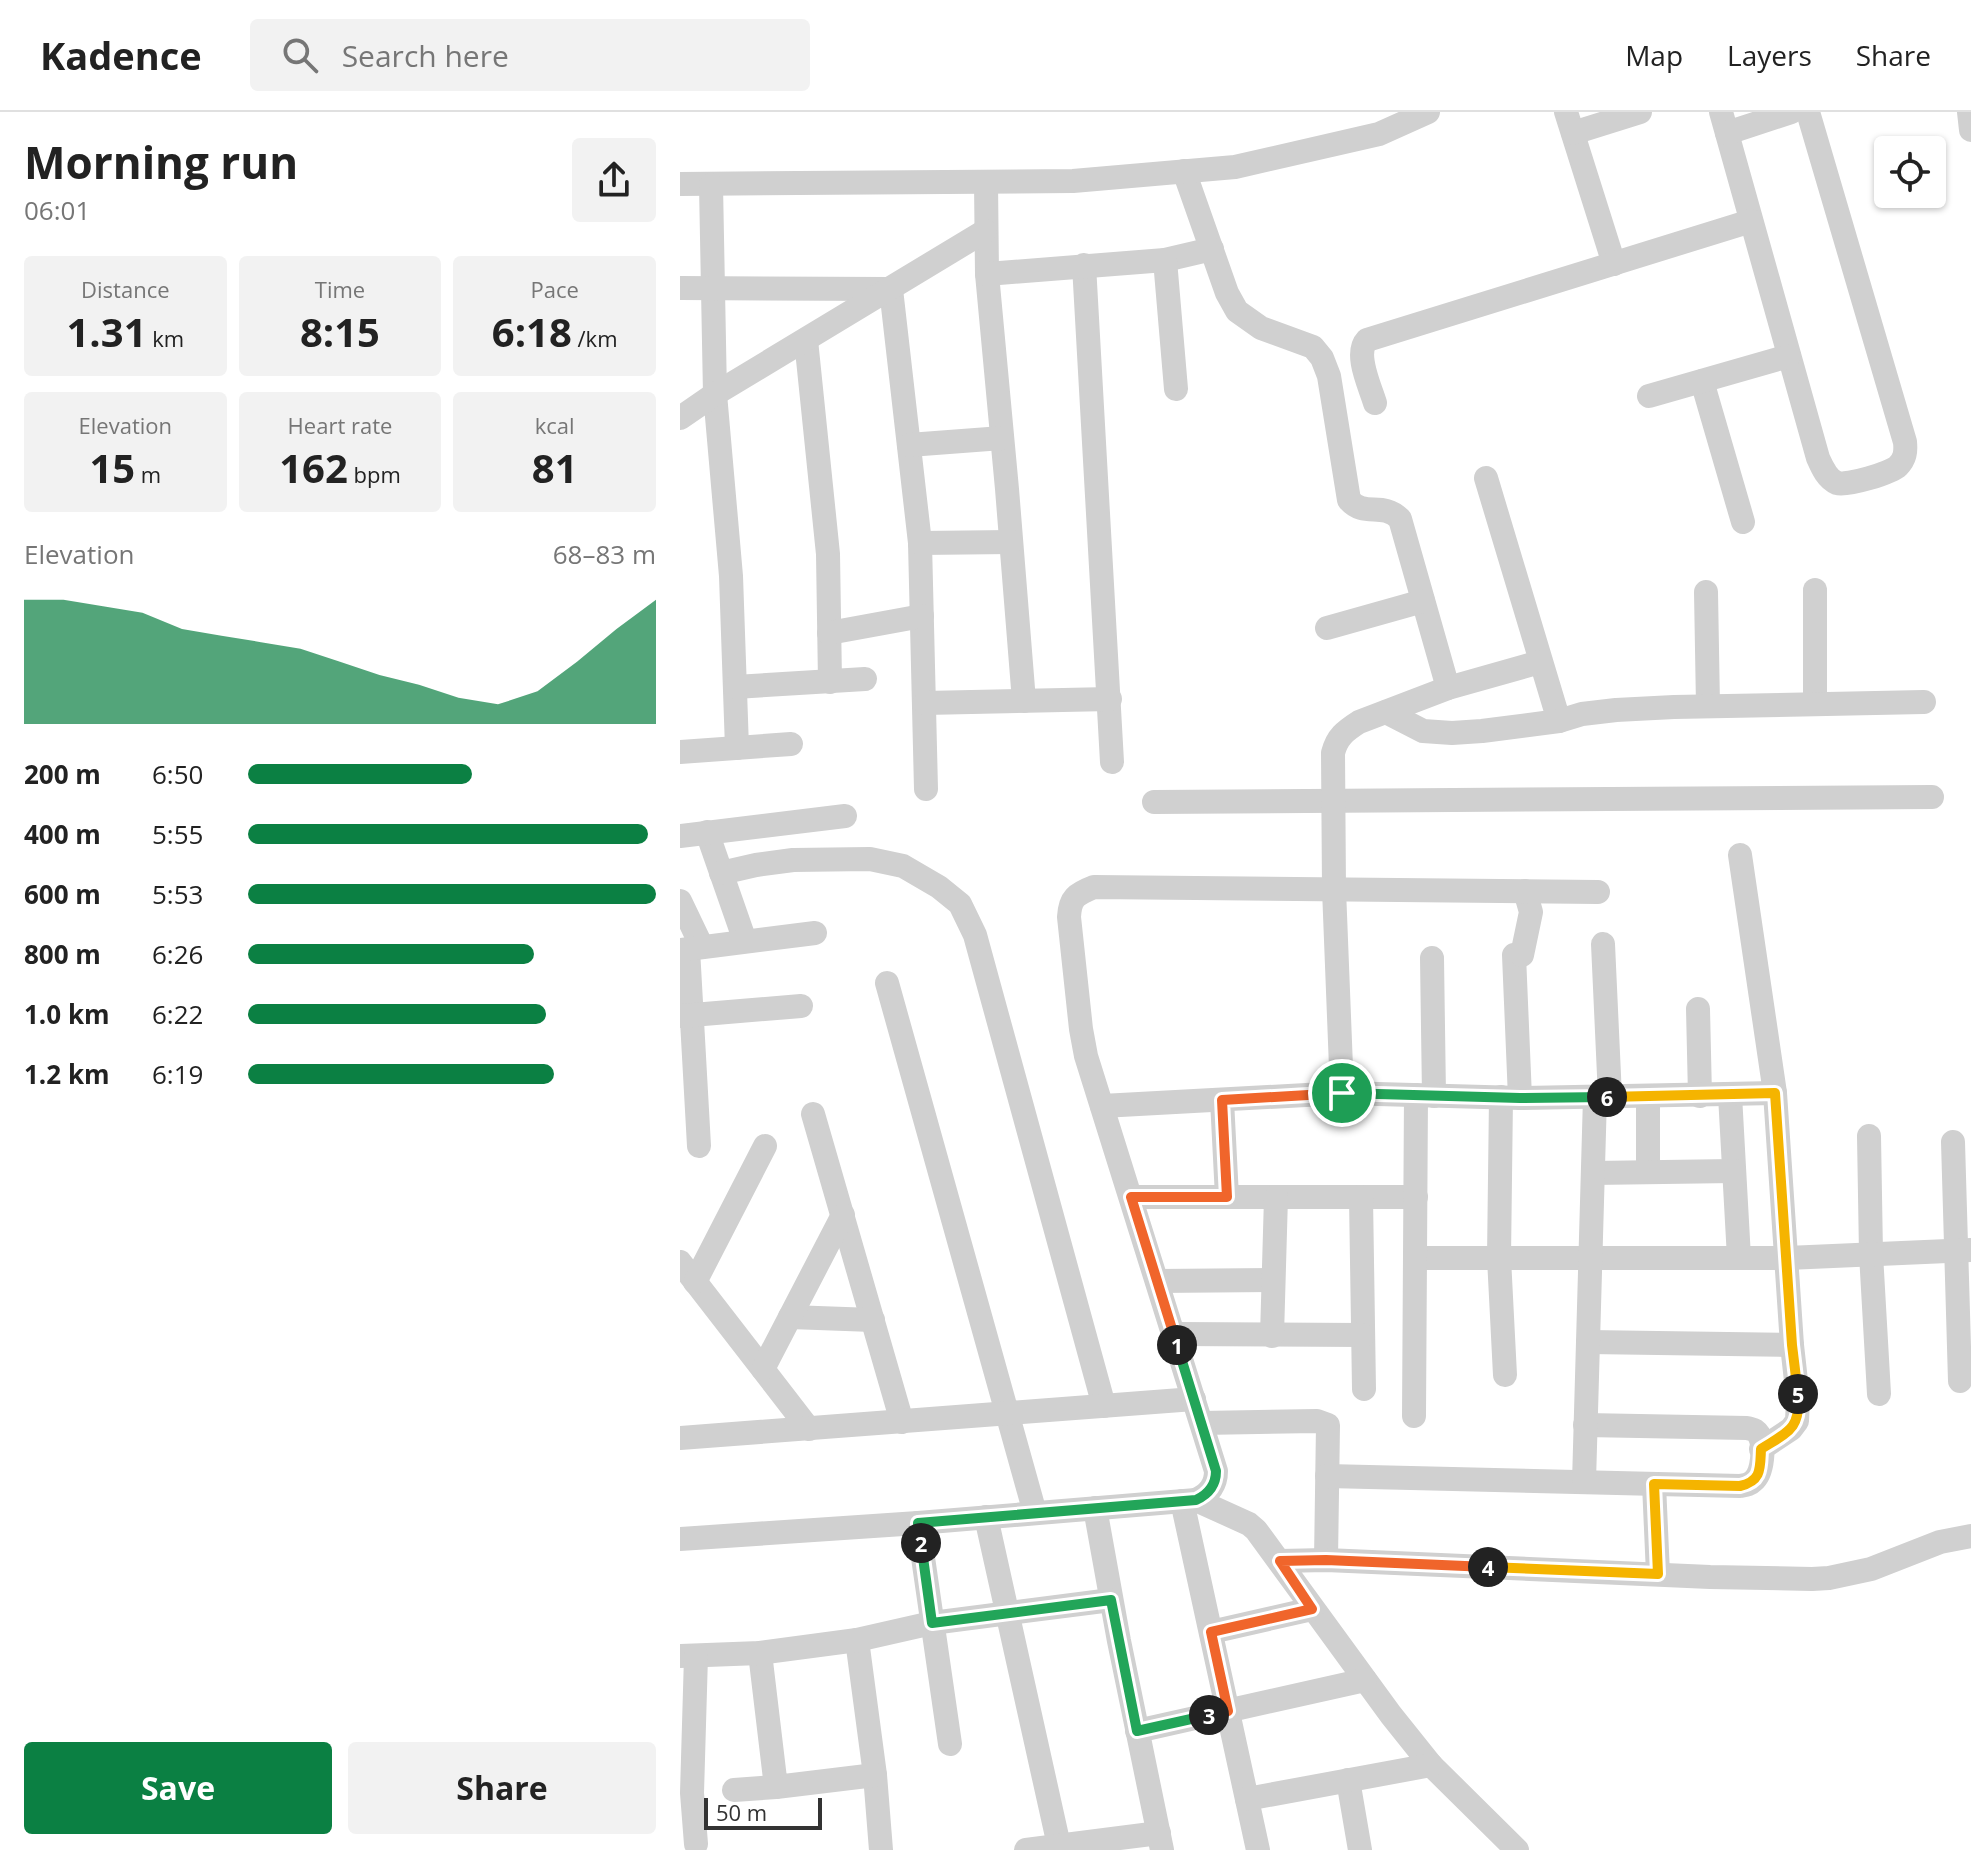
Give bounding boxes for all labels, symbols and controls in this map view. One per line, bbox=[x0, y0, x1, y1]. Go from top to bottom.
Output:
search box bbox=[250, 19, 810, 91]
text: Kadence bbox=[40, 29, 202, 81]
icon: search bbox=[278, 33, 322, 77]
text: Search here bbox=[342, 35, 509, 76]
text: Map bbox=[1625, 36, 1683, 74]
text: Layers bbox=[1727, 36, 1812, 74]
text: Share bbox=[1856, 36, 1931, 74]
text: Morning run bbox=[24, 132, 298, 192]
map controls bbox=[1874, 136, 1946, 208]
button: locate bbox=[1874, 136, 1946, 208]
button: share bbox=[572, 138, 656, 222]
text: 06:01 bbox=[24, 192, 90, 228]
text: Distance bbox=[81, 274, 170, 304]
text: Time bbox=[315, 274, 365, 304]
text: Pace bbox=[530, 274, 579, 304]
text: 1.31 bbox=[66, 304, 147, 359]
text: 8:15 bbox=[300, 304, 380, 359]
text: 6:18 bbox=[492, 304, 572, 359]
text: km bbox=[147, 323, 184, 353]
text: /km bbox=[572, 323, 618, 353]
text: Elevation bbox=[79, 410, 172, 440]
text: Heart rate bbox=[288, 410, 392, 440]
text: kcal bbox=[535, 410, 575, 440]
text: 15 bbox=[89, 440, 135, 495]
text: 162 bbox=[279, 440, 348, 495]
text: 81 bbox=[532, 440, 578, 495]
text: m bbox=[135, 459, 161, 489]
text: bpm bbox=[348, 459, 401, 489]
text: Elevation bbox=[24, 536, 134, 572]
text: 68–83 m bbox=[553, 536, 656, 572]
text: 200 m bbox=[24, 756, 101, 792]
text: 6:50 bbox=[152, 756, 203, 792]
text: 400 m bbox=[24, 816, 101, 852]
text: 5:55 bbox=[152, 816, 203, 852]
text: 600 m bbox=[24, 876, 101, 912]
text: 5:53 bbox=[152, 876, 203, 912]
text: 800 m bbox=[24, 936, 101, 972]
text: 6:26 bbox=[152, 936, 203, 972]
text: 1.0 km bbox=[24, 996, 110, 1032]
text: 6:22 bbox=[152, 996, 203, 1032]
text: 1.2 km bbox=[24, 1056, 110, 1092]
text: 6:19 bbox=[152, 1056, 203, 1092]
pin bbox=[1308, 1059, 1376, 1127]
icon: arrive bbox=[1320, 1071, 1364, 1115]
pin: 6 bbox=[1587, 1077, 1627, 1117]
text: 6 bbox=[1601, 1082, 1613, 1112]
pin: 1 bbox=[1157, 1325, 1197, 1365]
text: 1 bbox=[1171, 1330, 1183, 1360]
pin: 5 bbox=[1778, 1374, 1818, 1414]
text: 5 bbox=[1792, 1379, 1804, 1409]
pin: 2 bbox=[901, 1523, 941, 1563]
text: 2 bbox=[915, 1528, 927, 1558]
pin: 4 bbox=[1468, 1547, 1508, 1587]
text: 4 bbox=[1482, 1552, 1494, 1582]
pin: 3 bbox=[1189, 1695, 1229, 1735]
text: 3 bbox=[1203, 1700, 1215, 1730]
button: Save bbox=[24, 1742, 332, 1834]
button: Share bbox=[348, 1742, 656, 1834]
scale bar bbox=[704, 1794, 822, 1830]
text: 50 m bbox=[716, 1797, 767, 1827]

